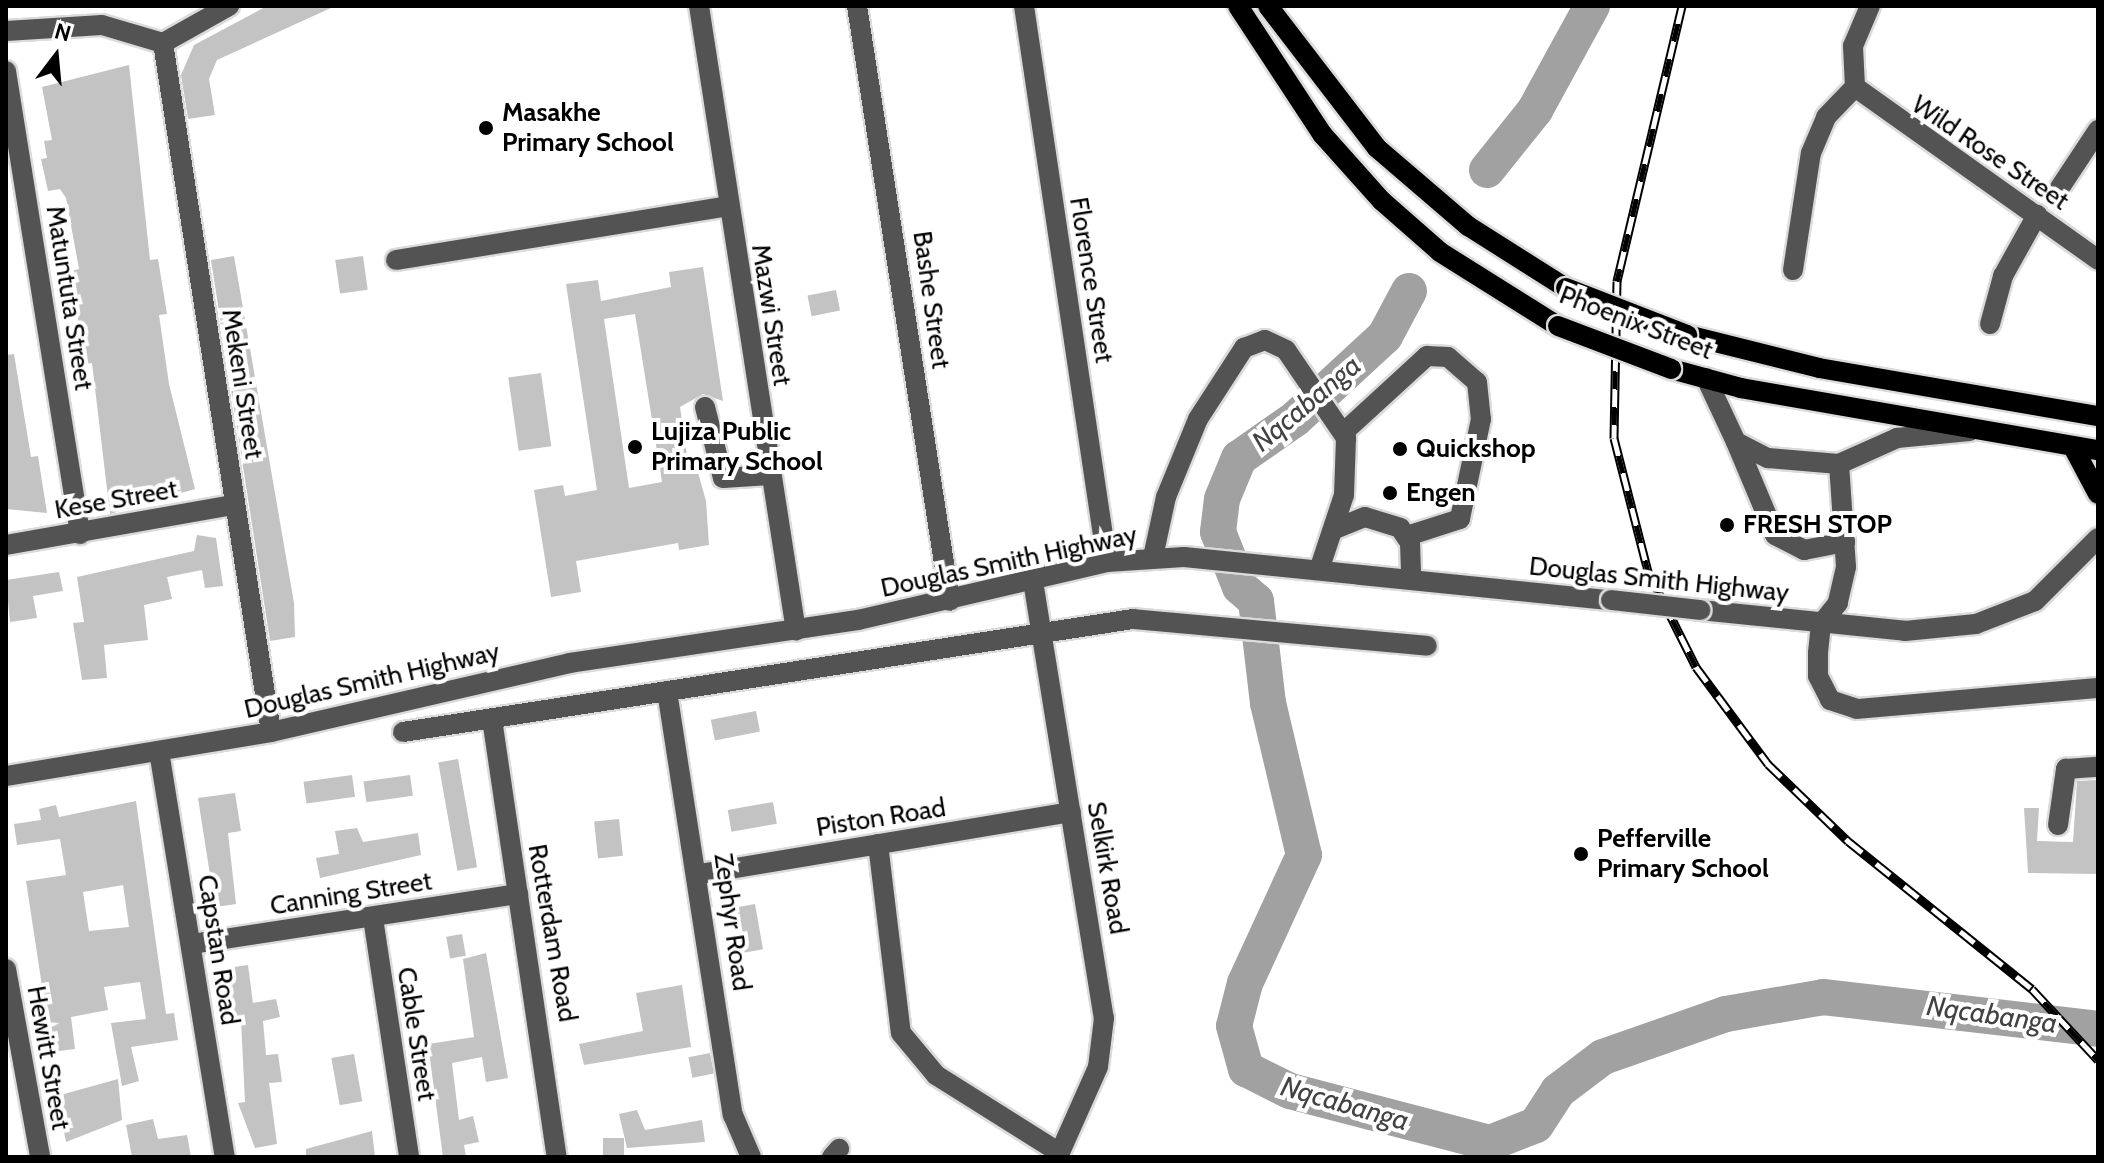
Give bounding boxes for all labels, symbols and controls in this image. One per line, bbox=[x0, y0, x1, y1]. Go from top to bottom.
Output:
north arrow bbox=[16, 16, 96, 96]
text: N bbox=[52, 17, 74, 48]
street label: Wild Rose Street bbox=[1906, 89, 2074, 217]
place label: Masakhe Primary School bbox=[502, 97, 674, 158]
marker: Masakhe Primary School bbox=[477, 119, 495, 137]
street label: Florence Street bbox=[1063, 195, 1119, 365]
street label: Matuntuta Street bbox=[39, 204, 99, 392]
street label: Bashe Street bbox=[906, 229, 956, 371]
street label: Mazwi Street bbox=[744, 242, 798, 388]
street label: Phoenix Street bbox=[1555, 280, 1717, 366]
street label: Mekeni Street bbox=[215, 307, 269, 461]
water label: Nqcabanga bbox=[1245, 348, 1367, 458]
place label: Lujiza Public Primary School bbox=[651, 416, 823, 478]
place label: Quickshop bbox=[1416, 433, 1536, 465]
marker: Lujiza Public Primary School bbox=[626, 438, 644, 456]
marker: Quickshop bbox=[1391, 440, 1409, 458]
street label: Kese Street bbox=[52, 474, 180, 526]
place label: Engen bbox=[1406, 477, 1476, 509]
marker: Engen bbox=[1381, 484, 1399, 502]
place label: FRESH STOP bbox=[1743, 509, 1892, 541]
marker: FRESH STOP bbox=[1718, 516, 1736, 534]
street label: Douglas Smith Highway bbox=[878, 520, 1140, 604]
street label: Douglas Smith Highway bbox=[1527, 551, 1791, 609]
street label: Douglas Smith Highway bbox=[241, 636, 503, 726]
street label: Piston Road bbox=[814, 792, 948, 844]
street label: Selkirk Road bbox=[1080, 799, 1134, 937]
place label: Pefferville Primary School bbox=[1597, 823, 1769, 884]
street label: Rotterdam Road bbox=[521, 842, 583, 1024]
marker: Pefferville Primary School bbox=[1572, 845, 1590, 863]
street label: Zephyr Road bbox=[707, 851, 757, 993]
street label: Canning Street bbox=[268, 866, 434, 922]
street label: Capstan Road bbox=[191, 873, 245, 1027]
street label: Cable Street bbox=[390, 965, 442, 1103]
street label: Hewitt Street bbox=[20, 983, 76, 1133]
water label: Nqcabanga bbox=[1925, 988, 2059, 1040]
water label: Nqcabanga bbox=[1277, 1069, 1413, 1137]

